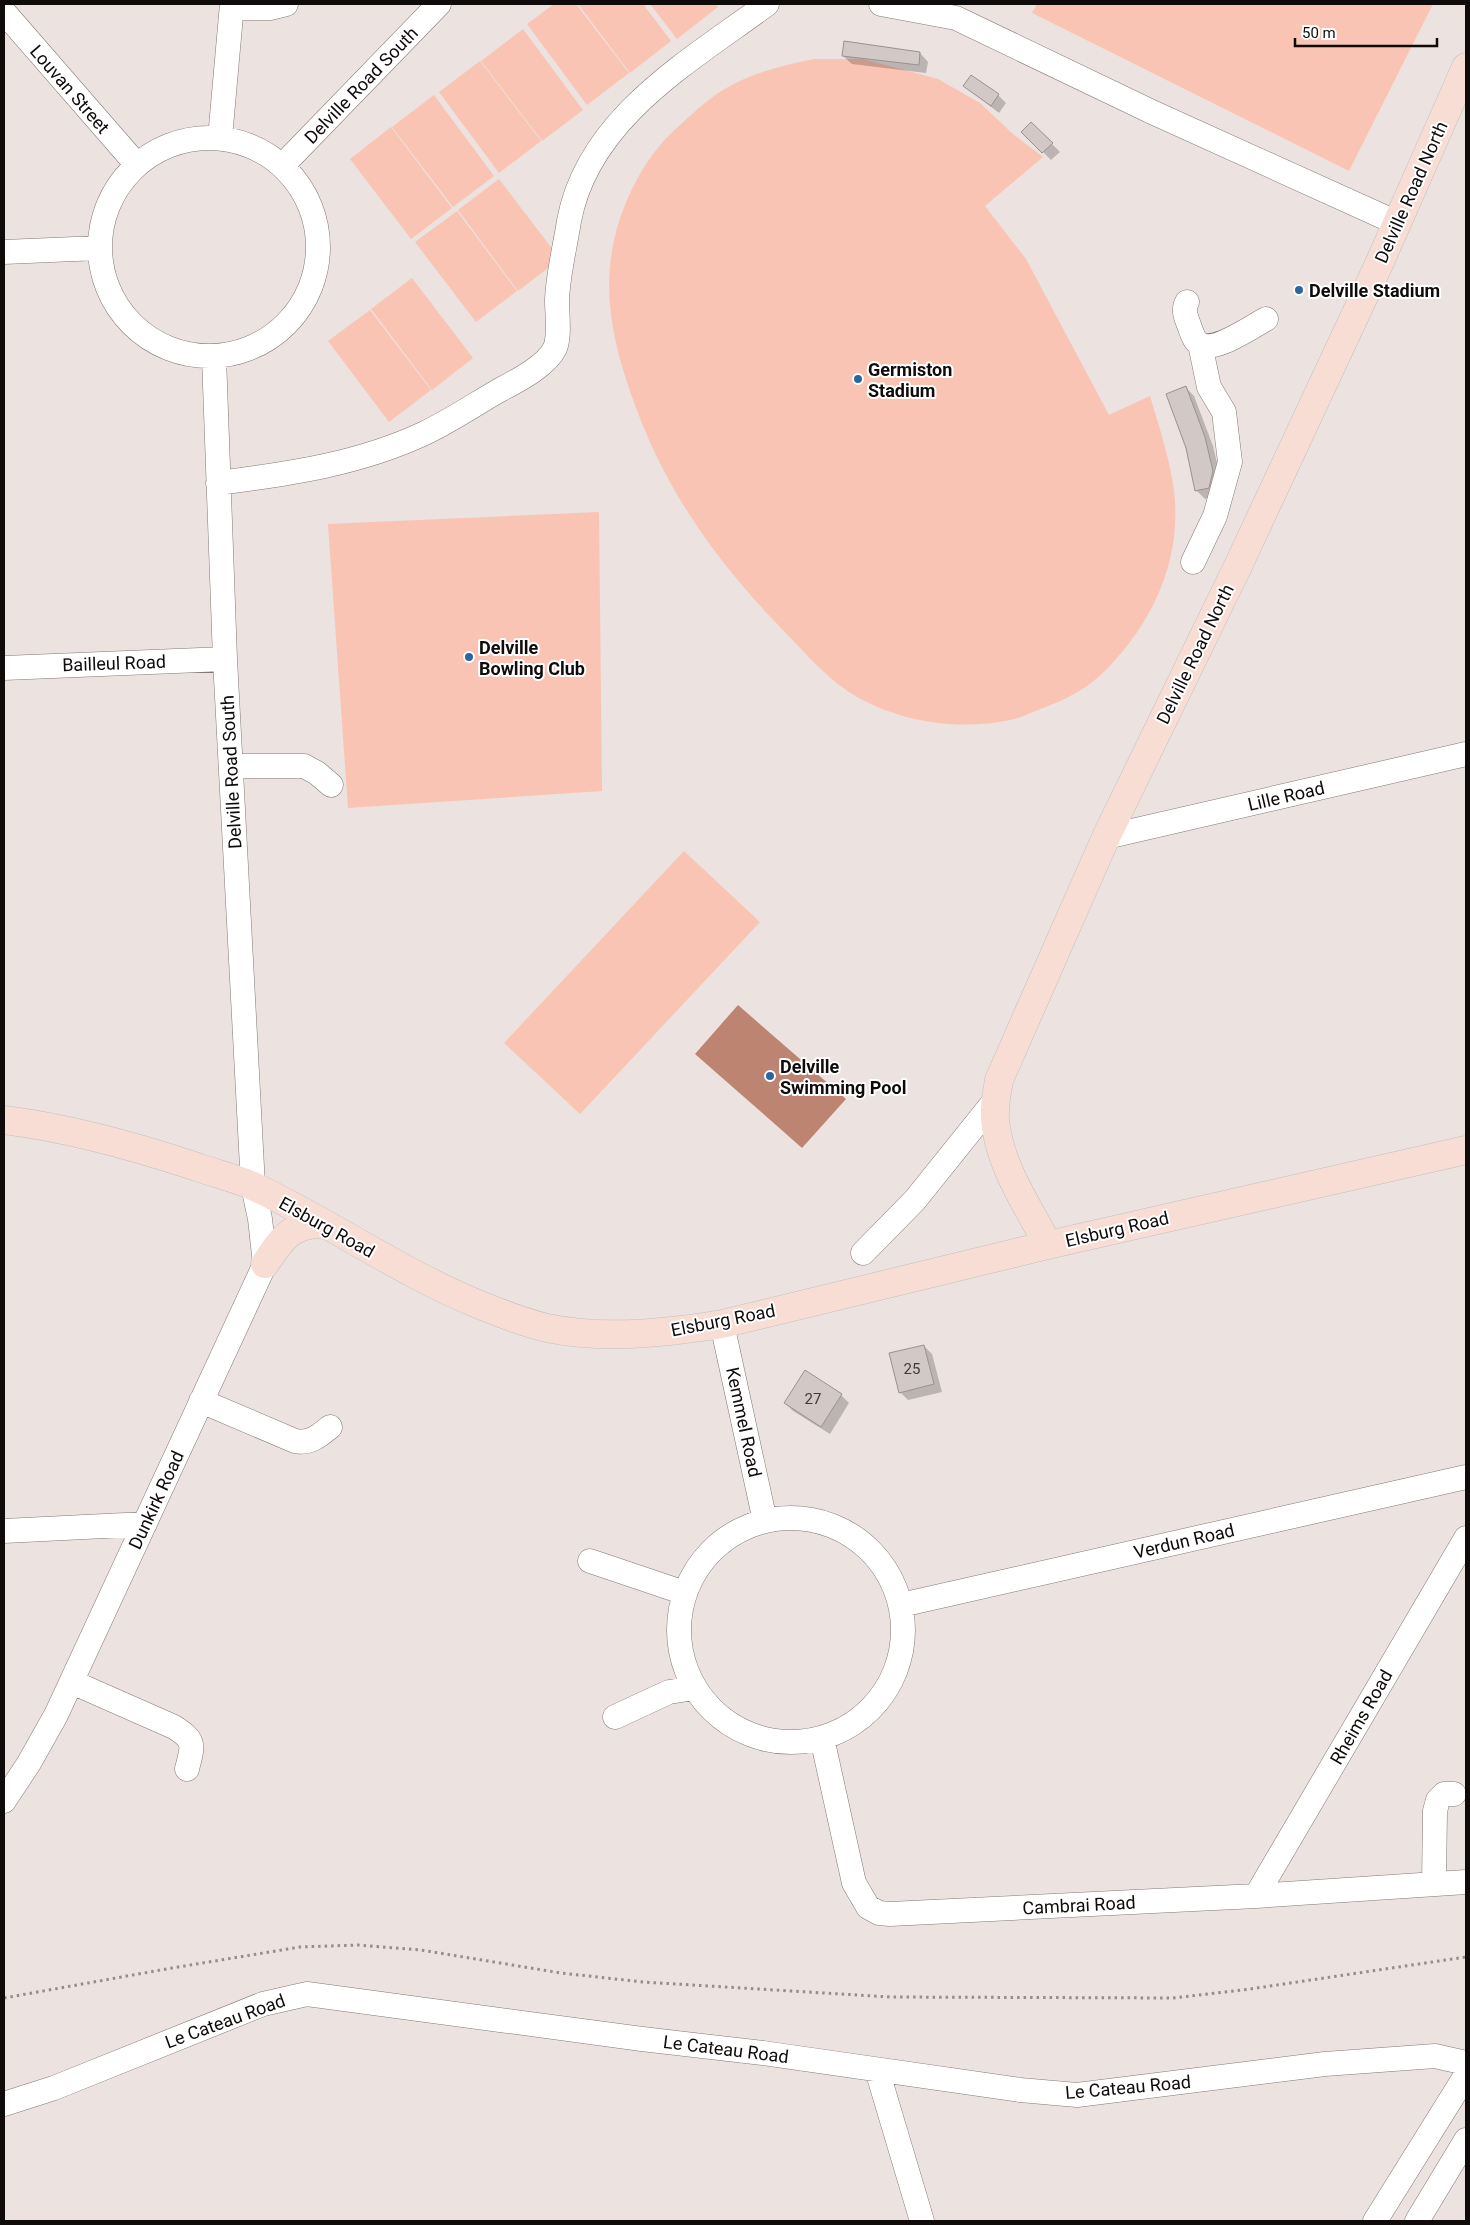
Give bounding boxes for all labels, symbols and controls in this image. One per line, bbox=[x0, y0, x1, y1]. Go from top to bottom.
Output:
scale bar bbox=[1295, 15, 1438, 47]
street label: Delville Road South bbox=[300, 22, 422, 148]
text: 50 m bbox=[1302, 24, 1336, 42]
street label: Louvan Street bbox=[26, 41, 114, 138]
street label: Delville Road North bbox=[1370, 118, 1452, 266]
place label: Delville Stadium bbox=[1309, 280, 1440, 301]
marker: Delville Stadium bbox=[1293, 284, 1305, 296]
place label: Germiston Stadium bbox=[868, 359, 952, 401]
marker: Germiston Stadium bbox=[852, 373, 864, 385]
street label: Delville Road North bbox=[1152, 581, 1238, 727]
place label: Delville Bowling Club bbox=[479, 637, 585, 679]
street label: Bailleul Road bbox=[62, 651, 166, 675]
marker: Delville Bowling Club bbox=[463, 651, 475, 663]
street label: Delville Road South bbox=[216, 695, 246, 849]
street label: Lille Road bbox=[1246, 777, 1326, 815]
place label: Delville Swimming Pool bbox=[780, 1056, 906, 1098]
marker: Delville Swimming Pool bbox=[764, 1070, 776, 1082]
street label: Elsburg Road bbox=[276, 1192, 378, 1262]
street label: Elsburg Road bbox=[1063, 1207, 1171, 1251]
street label: Elsburg Road bbox=[669, 1300, 777, 1340]
house number: 25 bbox=[904, 1360, 920, 1378]
street label: Kemmel Road bbox=[722, 1365, 766, 1479]
house number: 27 bbox=[805, 1390, 821, 1408]
street label: Dunkirk Road bbox=[124, 1447, 188, 1553]
street label: Verdun Road bbox=[1132, 1519, 1236, 1563]
street label: Rheims Road bbox=[1325, 1666, 1397, 1768]
street label: Cambrai Road bbox=[1022, 1892, 1136, 1918]
street label: Le Cateau Road bbox=[162, 1990, 288, 2052]
street label: Le Cateau Road bbox=[662, 2031, 790, 2067]
street label: Le Cateau Road bbox=[1064, 2071, 1192, 2103]

